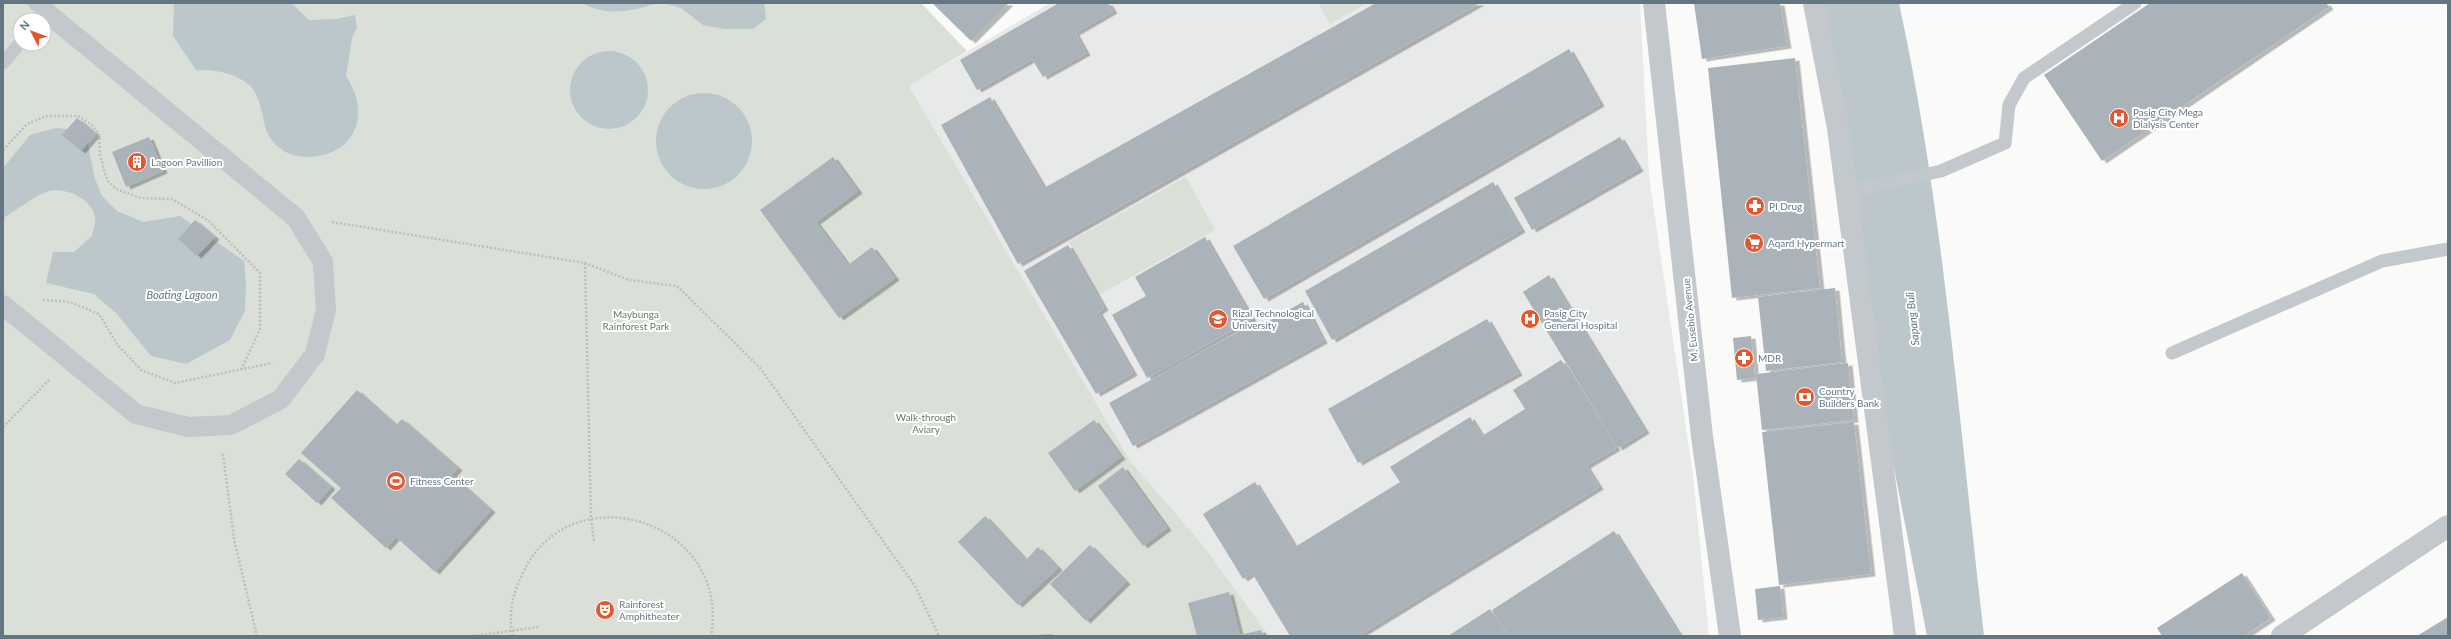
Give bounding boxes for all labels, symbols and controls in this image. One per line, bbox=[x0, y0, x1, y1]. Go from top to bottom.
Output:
north arrow bbox=[12, 12, 52, 52]
text: N bbox=[17, 17, 32, 32]
place label: Pasig City Mega Dialysis Center bbox=[2133, 106, 2203, 130]
hospital icon: Pasig City Mega Dialysis Center bbox=[2108, 107, 2130, 129]
building icon: Lagoon Pavillion bbox=[126, 151, 148, 173]
place label: Lagoon Pavillion bbox=[151, 156, 222, 168]
pharmacy icon: PI Drug bbox=[1744, 195, 1766, 217]
place label: PI Drug bbox=[1769, 200, 1802, 212]
supermarket icon: Aqard Hypermart bbox=[1743, 232, 1765, 254]
place label: Aqard Hypermart bbox=[1768, 237, 1845, 249]
street label: M. Eusebio Avenue bbox=[1680, 278, 1700, 362]
water label: Boating Lagoon bbox=[146, 288, 218, 301]
water label: Sapang Buli bbox=[1903, 291, 1921, 346]
place label: Rizal Technological University bbox=[1232, 307, 1314, 331]
place label: Pasig City General Hospital bbox=[1544, 307, 1617, 331]
park label: Maybunga Rainforest Park bbox=[603, 308, 670, 332]
school or university icon: Rizal Technological University bbox=[1207, 308, 1229, 330]
hospital icon: Pasig City General Hospital bbox=[1519, 308, 1541, 330]
pharmacy icon: MDR bbox=[1733, 347, 1755, 369]
place label: MDR bbox=[1758, 352, 1782, 364]
place label: Country Builders Bank bbox=[1819, 385, 1880, 409]
bank icon: Country Builders Bank bbox=[1794, 386, 1816, 408]
park label: Walk-through Aviary bbox=[896, 411, 956, 435]
sports icon: Fitness Center bbox=[385, 470, 407, 492]
place label: Fitness Center bbox=[410, 475, 474, 487]
place label: Rainforest Amphitheater bbox=[619, 598, 680, 622]
theatre icon: Rainforest Amphitheater bbox=[594, 599, 616, 621]

